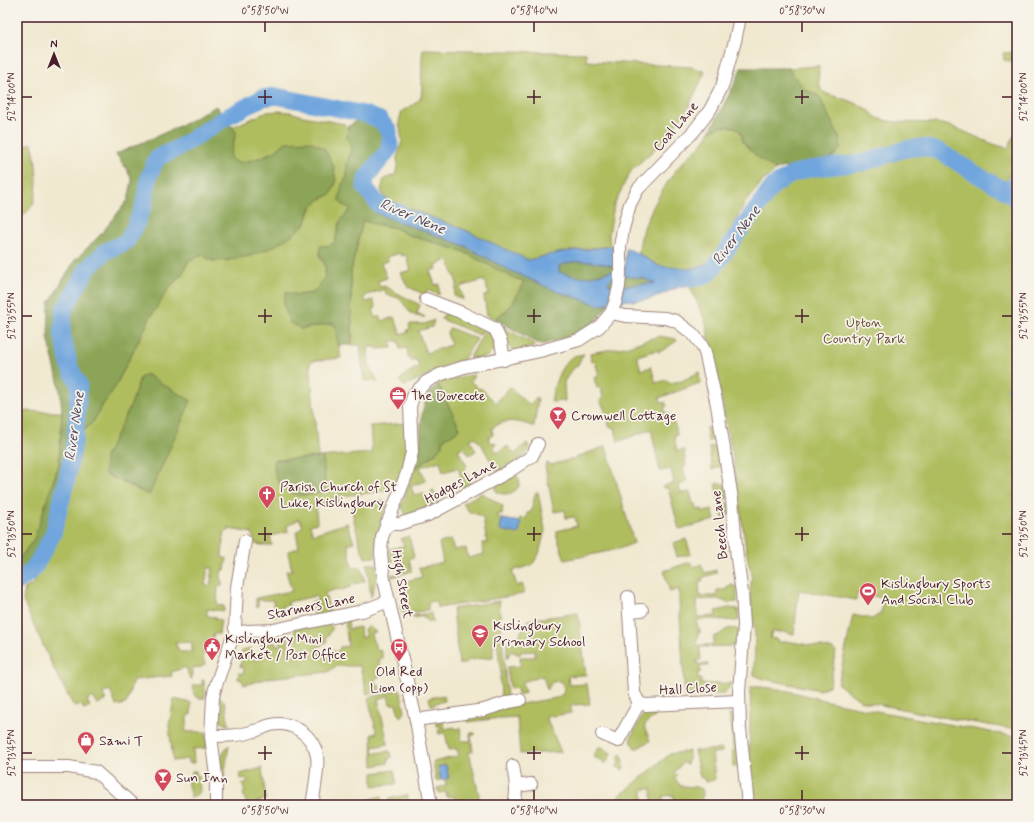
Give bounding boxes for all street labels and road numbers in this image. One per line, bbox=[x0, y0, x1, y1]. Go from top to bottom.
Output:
street label: Coal Lane bbox=[649, 98, 702, 155]
street label: Hodges Lane bbox=[421, 455, 500, 509]
street label: Beech Lane bbox=[707, 489, 733, 560]
street label: High Street bbox=[385, 549, 417, 621]
street label: Starmers Lane bbox=[266, 590, 357, 624]
street label: Hall Close bbox=[659, 679, 717, 699]

